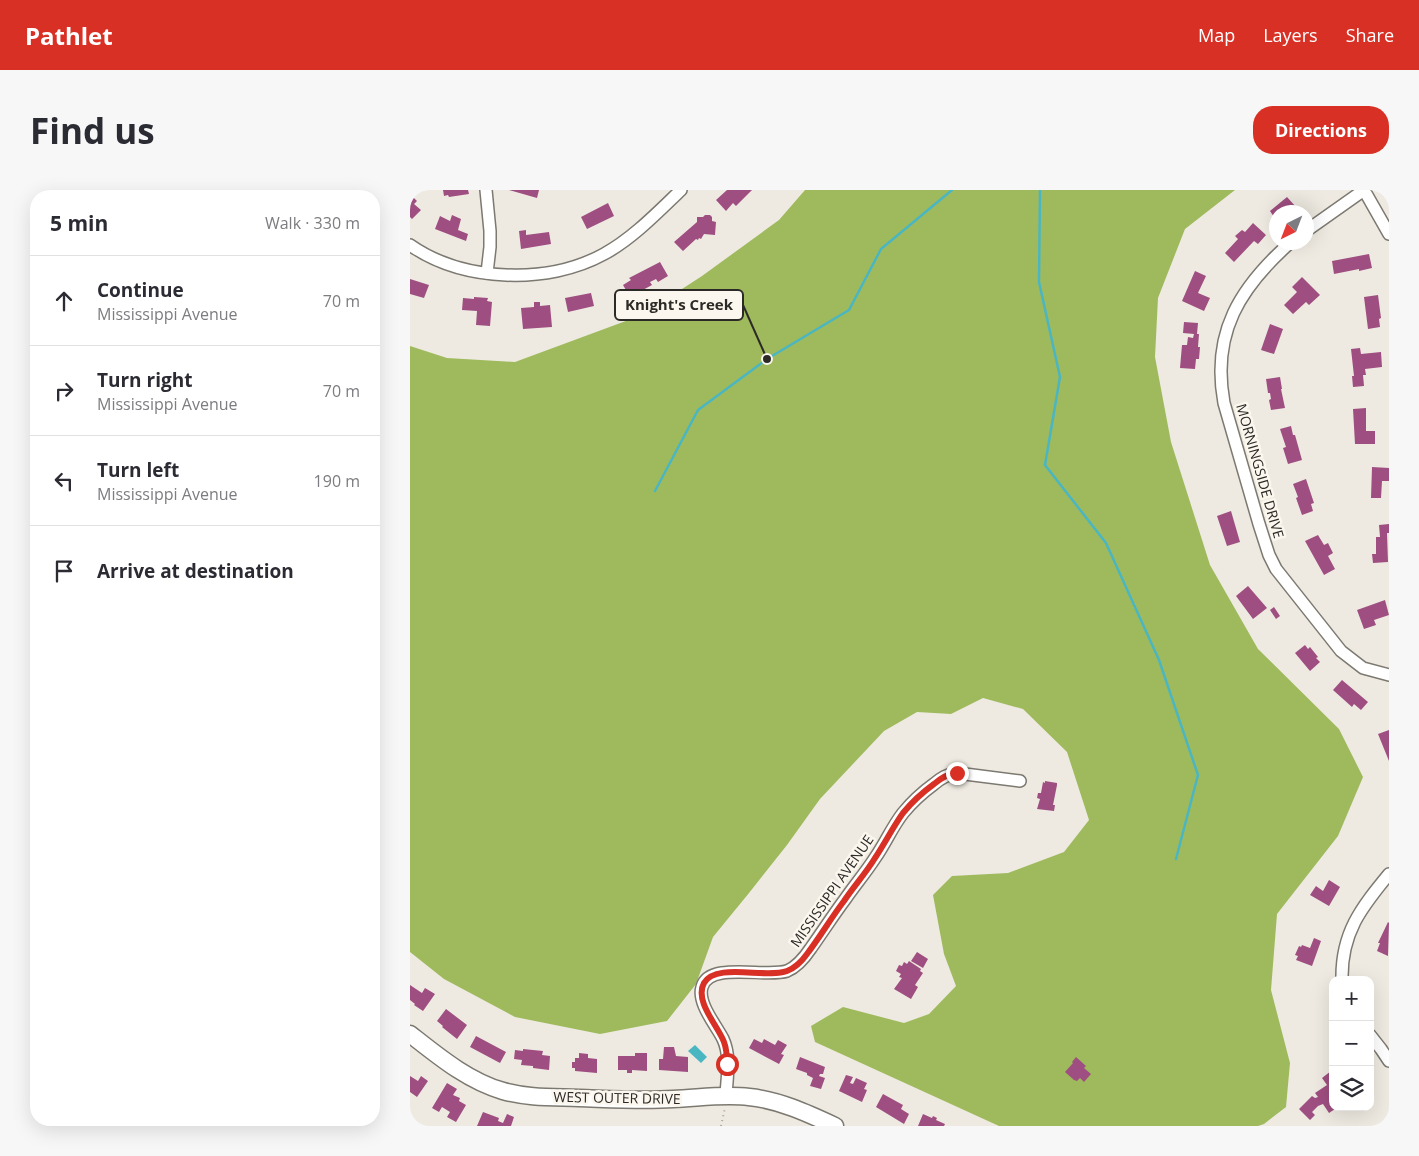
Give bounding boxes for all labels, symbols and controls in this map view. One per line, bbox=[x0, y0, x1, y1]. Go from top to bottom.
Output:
text: Pathlet bbox=[25, 19, 113, 52]
text: Map bbox=[1198, 23, 1235, 47]
text: Layers bbox=[1263, 23, 1318, 47]
text: Share bbox=[1346, 23, 1394, 47]
button: Directions bbox=[1253, 106, 1389, 154]
text: Find us bbox=[30, 107, 155, 154]
north arrow bbox=[1269, 205, 1314, 250]
text: 5 min bbox=[50, 209, 108, 237]
text: Walk · 330 m bbox=[265, 212, 360, 234]
text: Continue bbox=[97, 277, 184, 303]
icon: ahead bbox=[50, 287, 78, 315]
text: 70 m bbox=[323, 290, 360, 312]
callout: Knight's Creek bbox=[615, 290, 743, 320]
text: Knight's Creek bbox=[625, 294, 734, 314]
text: Mississippi Avenue bbox=[97, 303, 237, 325]
text: Turn right bbox=[97, 367, 192, 393]
icon: right bbox=[50, 377, 78, 405]
text: 70 m bbox=[323, 380, 360, 402]
text: Mississippi Avenue bbox=[97, 393, 237, 415]
street label: MORNINGSIDE DRIVE bbox=[1232, 401, 1289, 540]
text: Turn left bbox=[97, 457, 179, 483]
icon: left bbox=[50, 467, 78, 495]
text: 190 m bbox=[314, 470, 360, 492]
text: Mississippi Avenue bbox=[97, 483, 237, 505]
icon: arrive bbox=[50, 557, 78, 585]
text: Arrive at destination bbox=[97, 558, 294, 584]
route end bbox=[946, 762, 969, 785]
street label: MISSISSIPPI AVENUE bbox=[786, 831, 877, 951]
map controls bbox=[1329, 976, 1374, 1111]
button: + bbox=[1329, 976, 1374, 1021]
button: − bbox=[1329, 1021, 1374, 1066]
route start bbox=[716, 1053, 739, 1076]
button: layers bbox=[1329, 1066, 1374, 1111]
street label: WEST OUTER DRIVE bbox=[553, 1087, 681, 1108]

